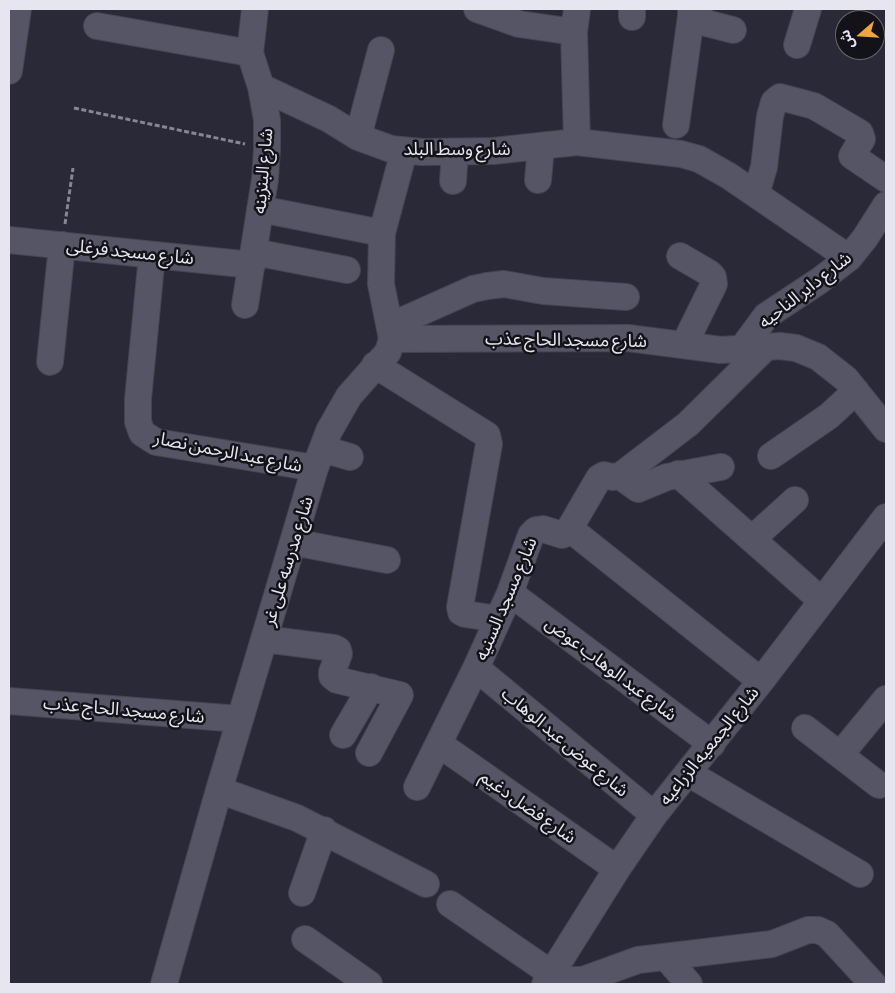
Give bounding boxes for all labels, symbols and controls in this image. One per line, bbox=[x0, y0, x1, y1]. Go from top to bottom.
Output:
north arrow bbox=[835, 10, 885, 60]
text: ش bbox=[836, 28, 857, 51]
street label: شارع البنزينه bbox=[249, 127, 277, 215]
street label: شارع وسط البلد bbox=[403, 138, 511, 160]
street label: شارع مسجد فرغلى bbox=[65, 235, 195, 269]
street label: شارع داير الناحيه bbox=[754, 247, 856, 333]
street label: شارع مسجد الحاج عذب bbox=[485, 328, 647, 352]
street label: شارع عبد الرحمن نصار bbox=[152, 427, 304, 477]
street label: شارع مدرسه على غر bbox=[258, 494, 318, 628]
street label: شارع مسجد السنيه bbox=[470, 534, 542, 664]
street label: شارع عبد الوهاب عوض bbox=[541, 612, 681, 726]
street label: شارع الجمعيه الزراعيه bbox=[654, 682, 764, 810]
street label: شارع عوض عبد الوهاب bbox=[497, 683, 633, 801]
street label: شارع مسجد الحاج عذب bbox=[42, 692, 206, 728]
street label: شارع فضل دغيم bbox=[476, 766, 580, 848]

